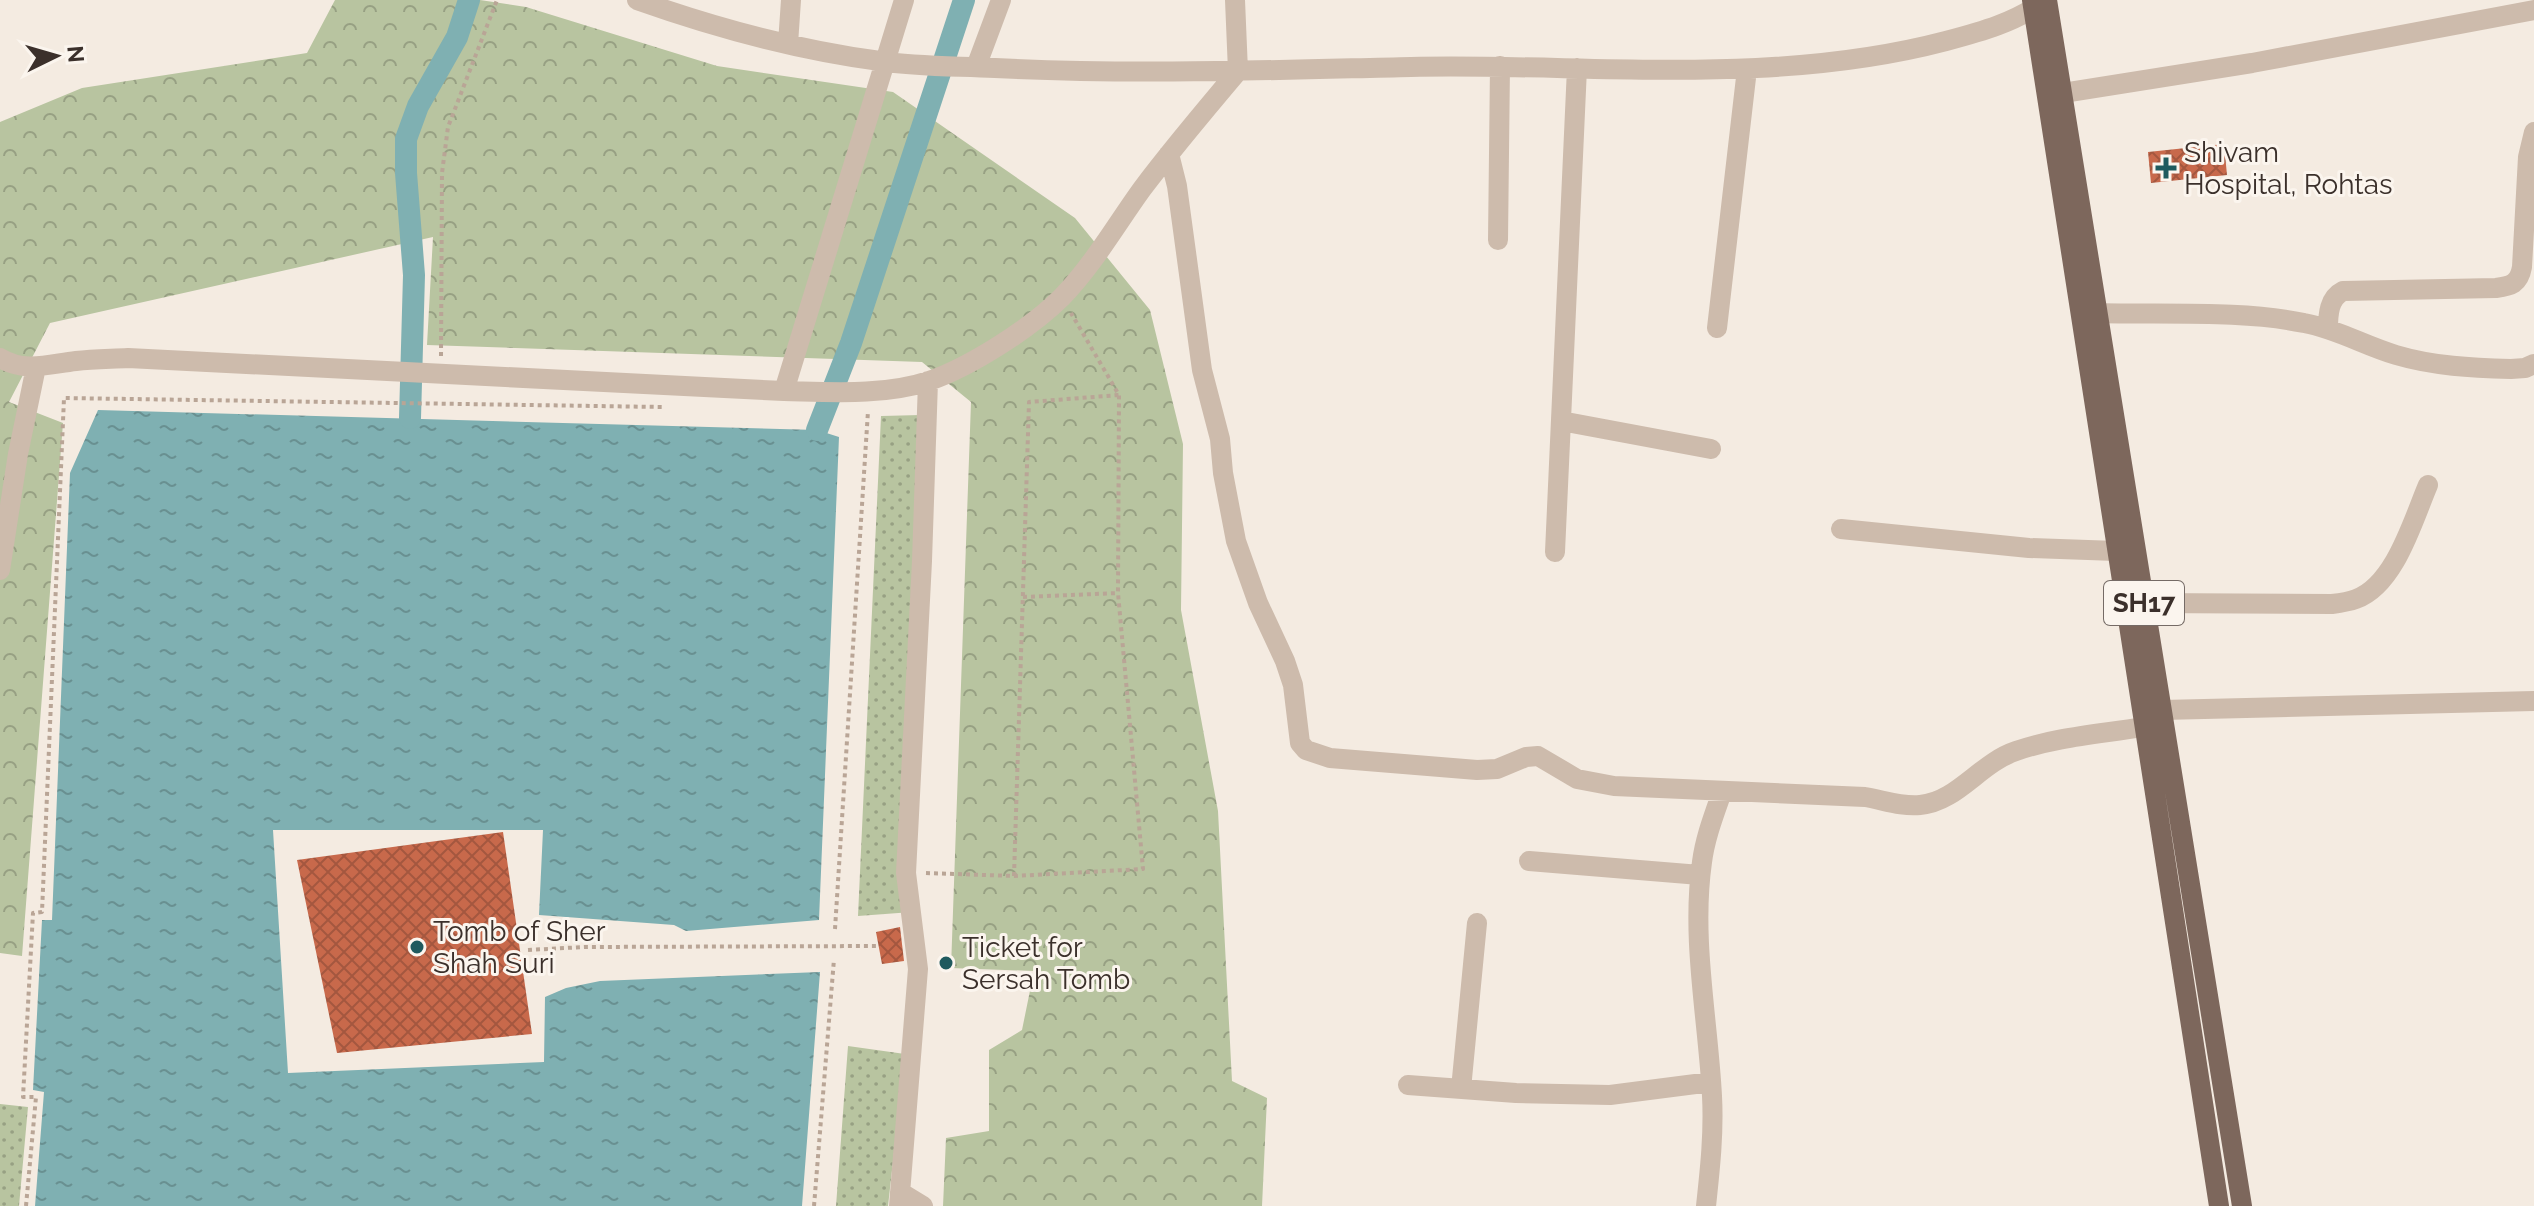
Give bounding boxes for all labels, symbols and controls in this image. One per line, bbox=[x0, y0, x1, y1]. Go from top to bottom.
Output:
north arrow bbox=[16, 16, 96, 96]
text: N bbox=[62, 45, 90, 64]
place label: Shivam Hospital, Rohtas bbox=[2184, 136, 2393, 201]
marker: Shivam Hospital, Rohtas bbox=[2155, 157, 2177, 179]
road number: SH17 bbox=[2104, 581, 2184, 625]
place label: Tomb of Sher Shah Suri bbox=[433, 915, 606, 980]
place label: Ticket for Sersah Tomb bbox=[962, 931, 1130, 996]
marker: Tomb of Sher Shah Suri bbox=[408, 938, 426, 956]
marker: Ticket for Sersah Tomb bbox=[937, 954, 955, 972]

